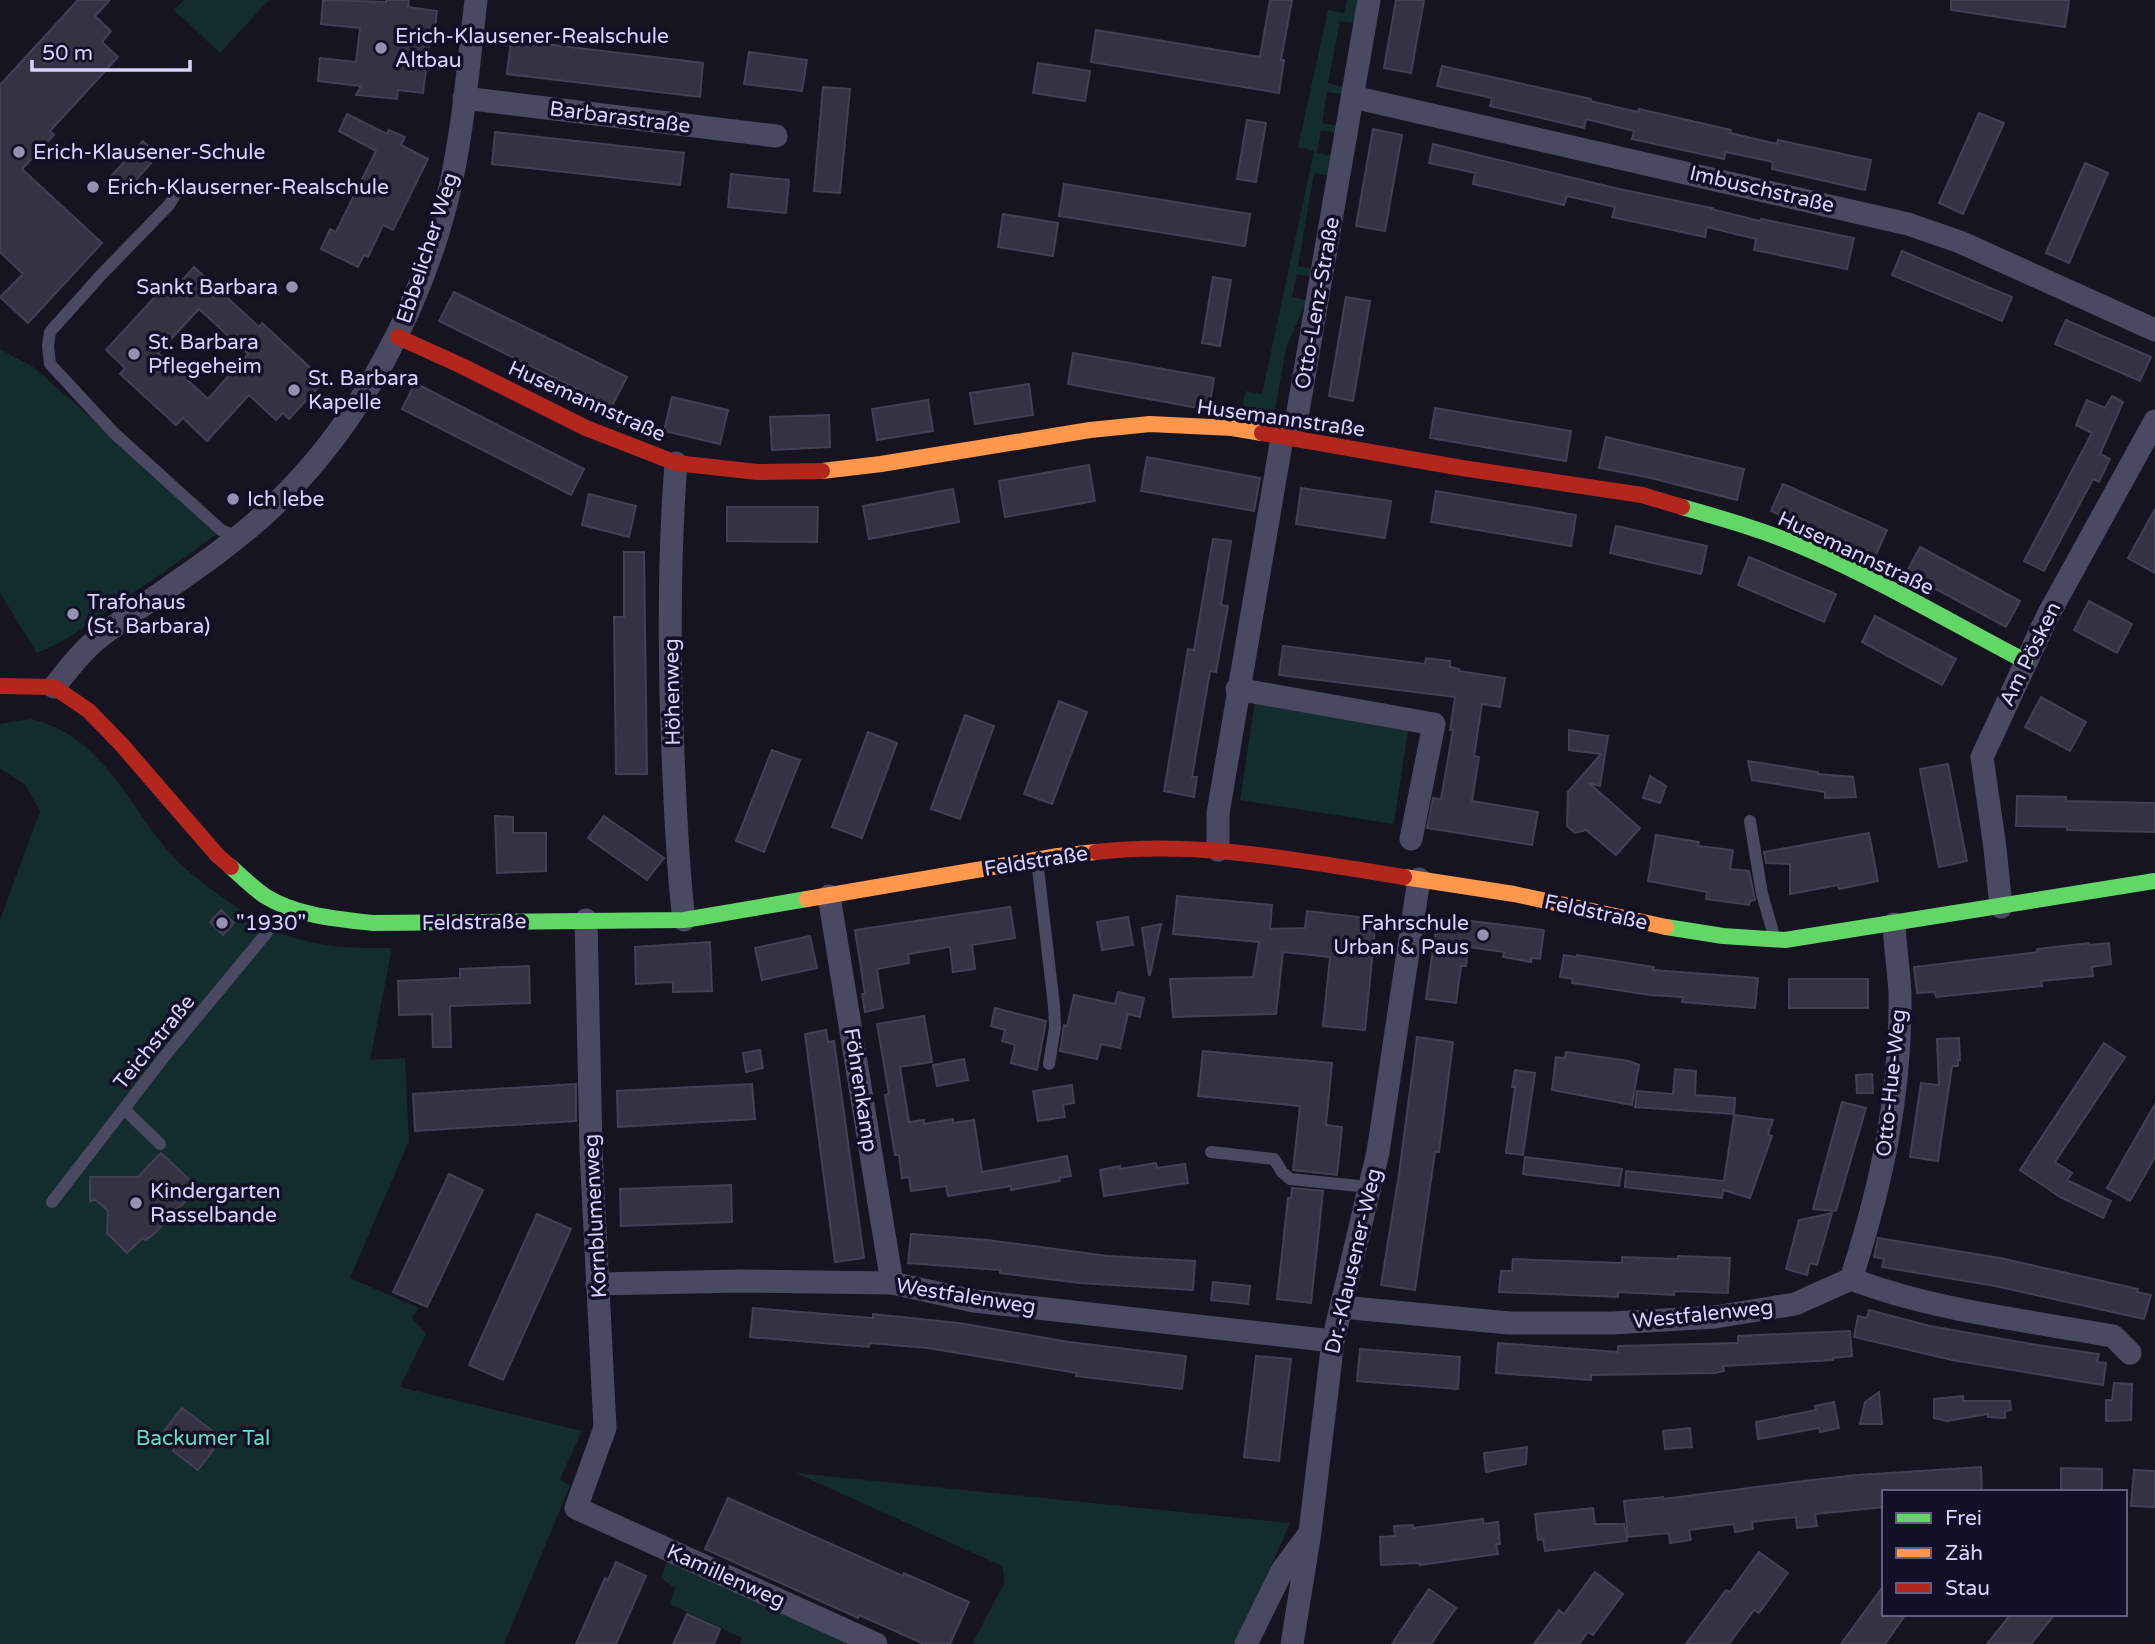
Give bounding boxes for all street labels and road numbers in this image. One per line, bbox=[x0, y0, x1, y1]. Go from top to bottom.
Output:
street label: Barbarastraße bbox=[548, 96, 692, 139]
street label: Imbuschstraße bbox=[1687, 161, 1837, 218]
street label: Ebbelicher Weg bbox=[391, 170, 464, 327]
street label: Otto-Lenz-Straße bbox=[1290, 215, 1345, 391]
street label: Husemannstraße bbox=[504, 356, 669, 447]
street label: Husemannstraße bbox=[1195, 394, 1367, 443]
street label: Husemannstraße bbox=[1774, 506, 1938, 601]
street label: Am Pösken bbox=[1994, 598, 2066, 710]
street label: Höhenweg bbox=[659, 638, 686, 746]
street label: Feldstraße bbox=[982, 841, 1090, 882]
street label: Feldstraße bbox=[1542, 889, 1650, 936]
street label: Feldstraße bbox=[421, 909, 527, 936]
street label: Teichstraße bbox=[108, 990, 200, 1095]
street label: Otto-Hue-Weg bbox=[1871, 1008, 1912, 1158]
street label: Föhrenkamp bbox=[838, 1026, 883, 1154]
street label: Kornblumenweg bbox=[579, 1133, 612, 1299]
street label: Dr.-Klausener-Weg bbox=[1320, 1166, 1387, 1356]
street label: Westfalenweg bbox=[894, 1273, 1038, 1320]
street label: Westfalenweg bbox=[1632, 1295, 1774, 1334]
street label: Kamillenweg bbox=[663, 1539, 789, 1614]

